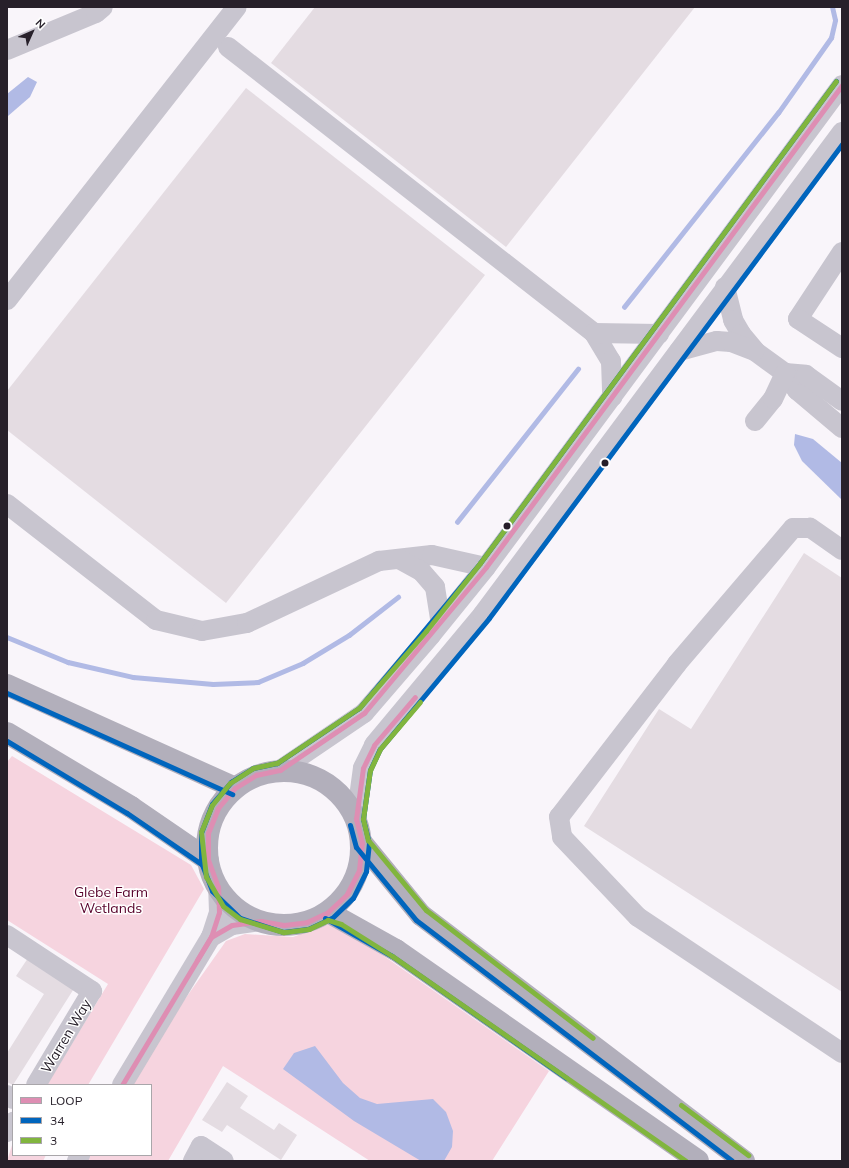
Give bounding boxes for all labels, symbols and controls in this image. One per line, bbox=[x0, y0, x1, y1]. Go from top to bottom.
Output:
north arrow bbox=[12, 12, 52, 52]
text: N bbox=[33, 16, 48, 31]
unlabelled marker bbox=[600, 458, 610, 468]
unlabelled marker bbox=[502, 521, 512, 531]
park label: Glebe Farm Wetlands bbox=[74, 884, 148, 916]
street label: Warren Way bbox=[37, 996, 95, 1076]
legend bbox=[12, 1084, 152, 1156]
text: LOOP bbox=[50, 1093, 82, 1108]
text: 34 bbox=[50, 1113, 64, 1128]
text: 3 bbox=[50, 1133, 57, 1148]

